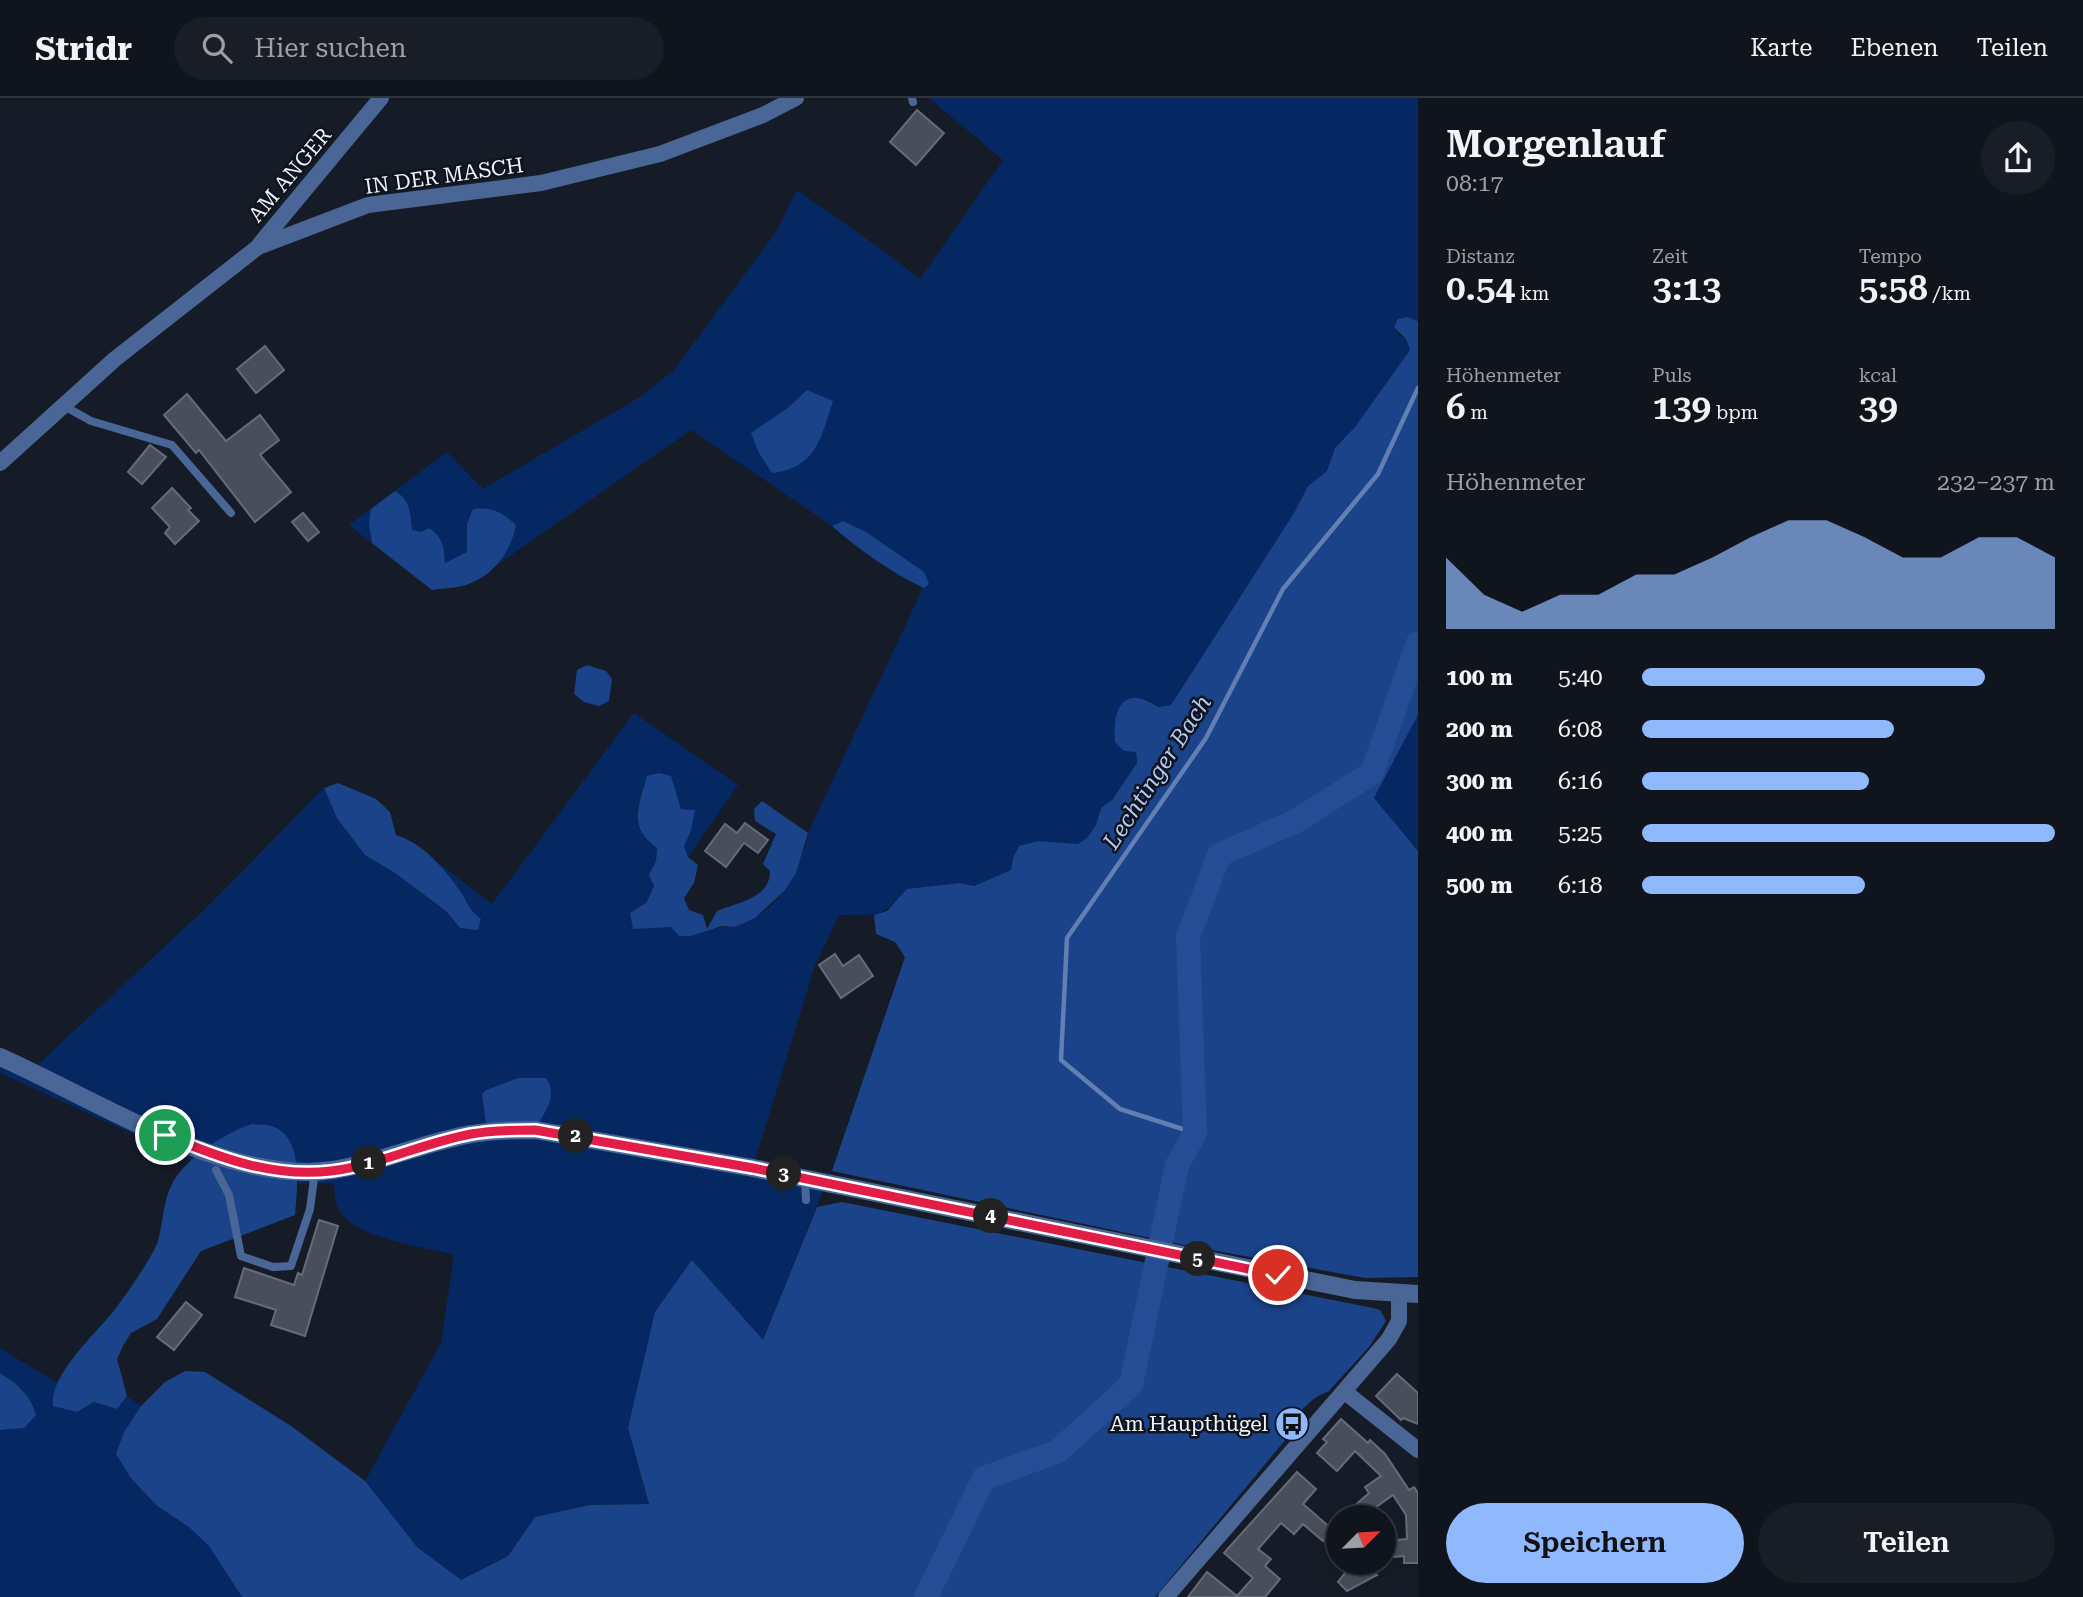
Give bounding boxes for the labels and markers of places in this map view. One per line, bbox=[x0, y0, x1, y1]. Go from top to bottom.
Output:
pin bbox=[135, 1105, 195, 1165]
pin: 2 bbox=[558, 1118, 594, 1154]
pin: 1 bbox=[352, 1146, 386, 1180]
pin: 3 bbox=[766, 1156, 802, 1192]
pin: 4 bbox=[974, 1198, 1009, 1234]
pin: 5 bbox=[1180, 1242, 1216, 1276]
pin bbox=[1248, 1245, 1308, 1305]
bus stop icon: Am Haupthügel bbox=[1273, 1405, 1311, 1443]
place label: Am Haupthügel bbox=[1110, 1412, 1269, 1436]

